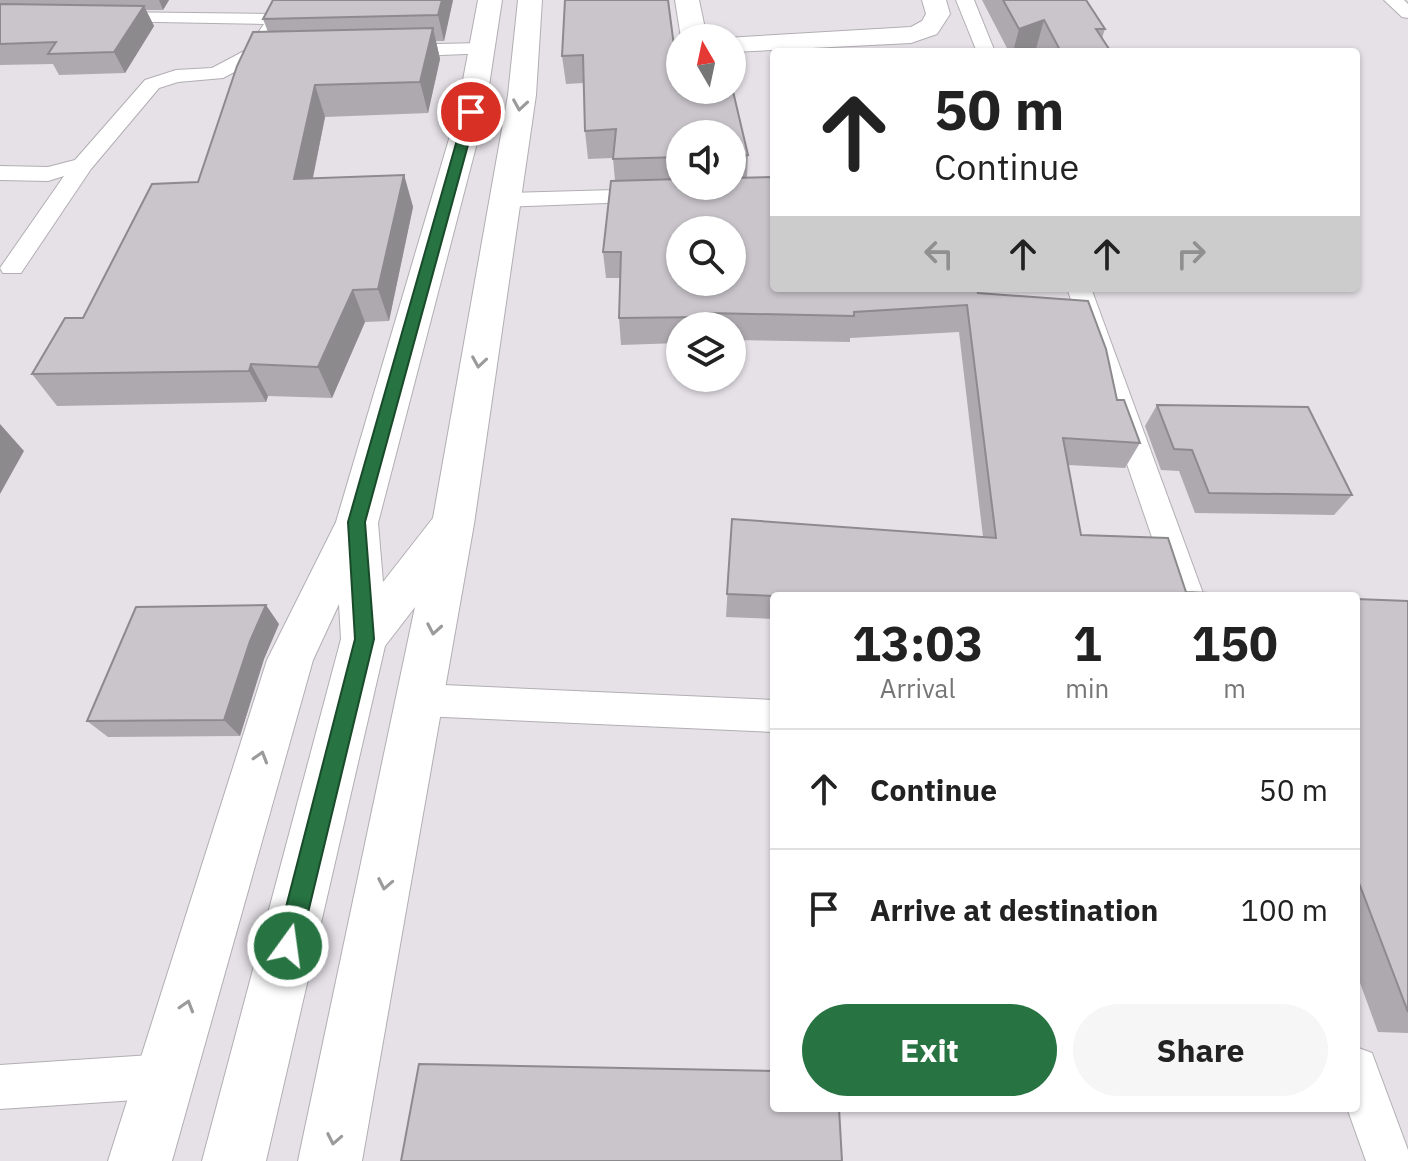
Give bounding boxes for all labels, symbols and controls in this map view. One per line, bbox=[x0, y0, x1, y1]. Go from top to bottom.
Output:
north arrow bbox=[666, 24, 746, 104]
map controls bbox=[666, 24, 746, 392]
text: 50 m bbox=[934, 73, 1064, 145]
pin bbox=[437, 78, 505, 146]
icon: ahead bbox=[802, 80, 906, 184]
icon: arrive bbox=[449, 90, 493, 134]
one-way arrow bbox=[512, 99, 529, 112]
button: sound bbox=[666, 120, 746, 200]
text: Continue bbox=[934, 143, 1079, 190]
button: search bbox=[666, 216, 746, 296]
icon: left bbox=[917, 232, 961, 276]
icon: ahead bbox=[1001, 232, 1045, 276]
icon: ahead bbox=[1085, 232, 1129, 276]
icon: right bbox=[1169, 232, 1213, 276]
button: layers bbox=[666, 312, 746, 392]
one-way arrow bbox=[471, 355, 488, 369]
text: 13:03 bbox=[852, 612, 983, 674]
text: 1 bbox=[1073, 612, 1102, 674]
text: 150 bbox=[1191, 612, 1278, 674]
one-way arrow bbox=[427, 622, 444, 636]
text: Arrival bbox=[880, 671, 956, 705]
text: min bbox=[1065, 671, 1109, 705]
text: m bbox=[1223, 671, 1246, 705]
one-way arrow bbox=[252, 750, 268, 764]
icon: ahead bbox=[802, 767, 846, 811]
text: Continue bbox=[870, 770, 997, 809]
text: 50 m bbox=[1259, 770, 1328, 809]
one-way arrow bbox=[377, 877, 394, 891]
icon: arrive bbox=[802, 887, 846, 931]
text: Arrive at destination bbox=[870, 890, 1158, 929]
text: 100 m bbox=[1241, 890, 1328, 929]
position arrow bbox=[246, 904, 330, 988]
one-way arrow bbox=[178, 999, 194, 1013]
button: Exit bbox=[802, 1004, 1057, 1096]
button: Share bbox=[1073, 1004, 1328, 1096]
one-way arrow bbox=[326, 1132, 343, 1145]

